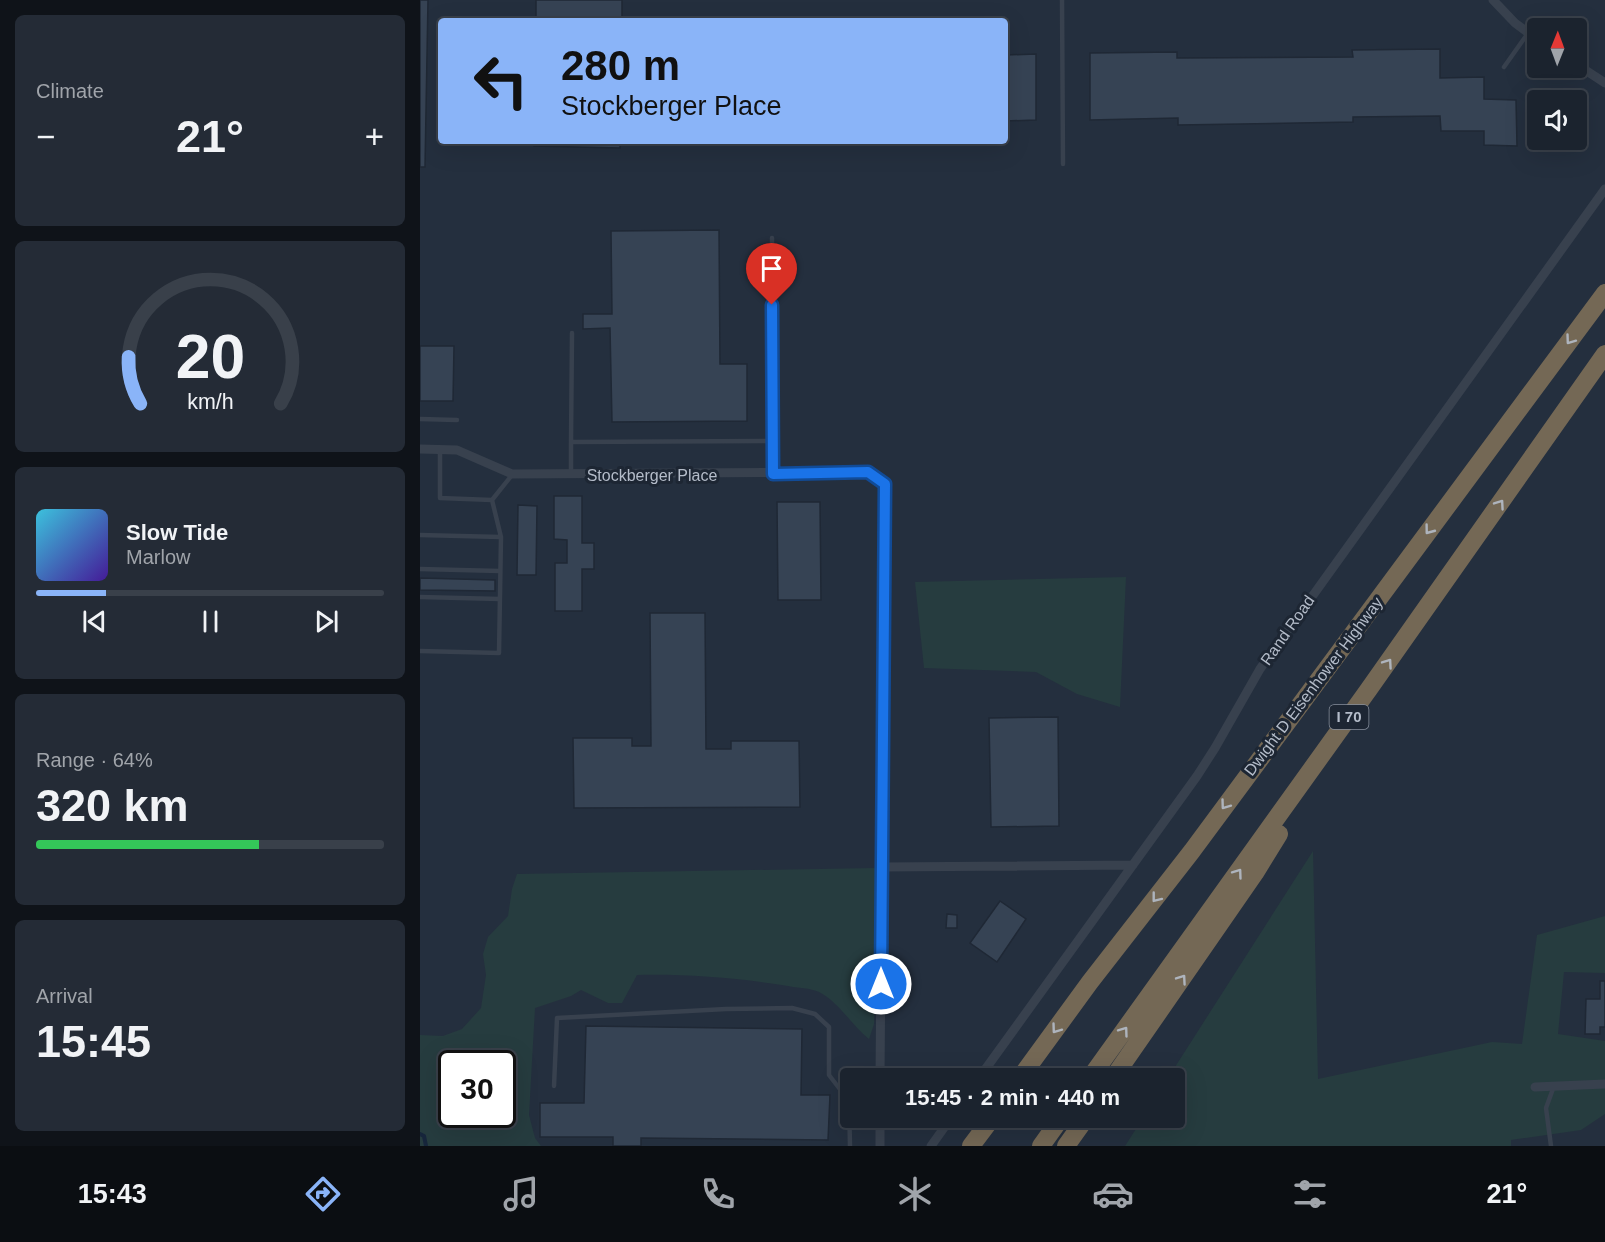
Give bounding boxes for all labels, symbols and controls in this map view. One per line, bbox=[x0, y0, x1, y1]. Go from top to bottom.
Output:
north arrow bbox=[1527, 18, 1587, 78]
map controls bbox=[1527, 18, 1587, 150]
icon: left bbox=[462, 42, 540, 120]
text: 280 m bbox=[561, 42, 680, 89]
text: Climate bbox=[36, 80, 104, 102]
button: sound bbox=[1527, 90, 1587, 150]
text: Stockberger Place bbox=[561, 91, 782, 121]
text: 21° bbox=[176, 111, 244, 162]
text: − bbox=[36, 118, 55, 155]
text: + bbox=[365, 118, 384, 155]
pin bbox=[746, 243, 797, 305]
icon: arrive bbox=[755, 252, 788, 285]
text: 20 bbox=[175, 322, 245, 391]
one-way arrow bbox=[1567, 333, 1578, 344]
text: km/h bbox=[187, 390, 233, 414]
street label: Stockberger Place bbox=[587, 467, 717, 484]
one-way arrow bbox=[1493, 499, 1504, 510]
text: Slow Tide bbox=[126, 520, 228, 545]
one-way arrow bbox=[1425, 523, 1436, 534]
text: Marlow bbox=[126, 546, 190, 568]
street label: Rand Road bbox=[1257, 592, 1318, 668]
street label: Dwight D Eisenhower Highway bbox=[1241, 594, 1386, 779]
icon: previous bbox=[78, 605, 111, 638]
icon: pause bbox=[194, 605, 227, 638]
icon: next bbox=[310, 605, 343, 638]
one-way arrow bbox=[1381, 658, 1392, 669]
road number: I 70 bbox=[1330, 705, 1368, 729]
text: Range · 64% bbox=[36, 749, 153, 771]
text: 320 km bbox=[36, 780, 189, 831]
one-way arrow bbox=[1221, 798, 1232, 809]
one-way arrow bbox=[1230, 868, 1241, 879]
one-way arrow bbox=[1152, 891, 1163, 902]
position arrow bbox=[849, 952, 913, 1016]
one-way arrow bbox=[1175, 974, 1186, 985]
text: Arrival bbox=[36, 985, 93, 1007]
text: 15:45 bbox=[36, 1016, 151, 1067]
one-way arrow bbox=[1052, 1023, 1063, 1034]
one-way arrow bbox=[1117, 1027, 1128, 1038]
speed limit sign: 30 bbox=[438, 1050, 516, 1128]
text: 15:45 · 2 min · 440 m bbox=[905, 1085, 1120, 1110]
icon: directions bbox=[302, 1173, 344, 1215]
icon: music bbox=[500, 1173, 542, 1215]
icon: phone bbox=[697, 1173, 739, 1215]
icon: climate bbox=[894, 1173, 936, 1215]
icon: car bbox=[1092, 1173, 1134, 1215]
icon: filters bbox=[1289, 1173, 1331, 1215]
text: 15:43 bbox=[78, 1179, 147, 1209]
text: 21° bbox=[1486, 1179, 1527, 1209]

